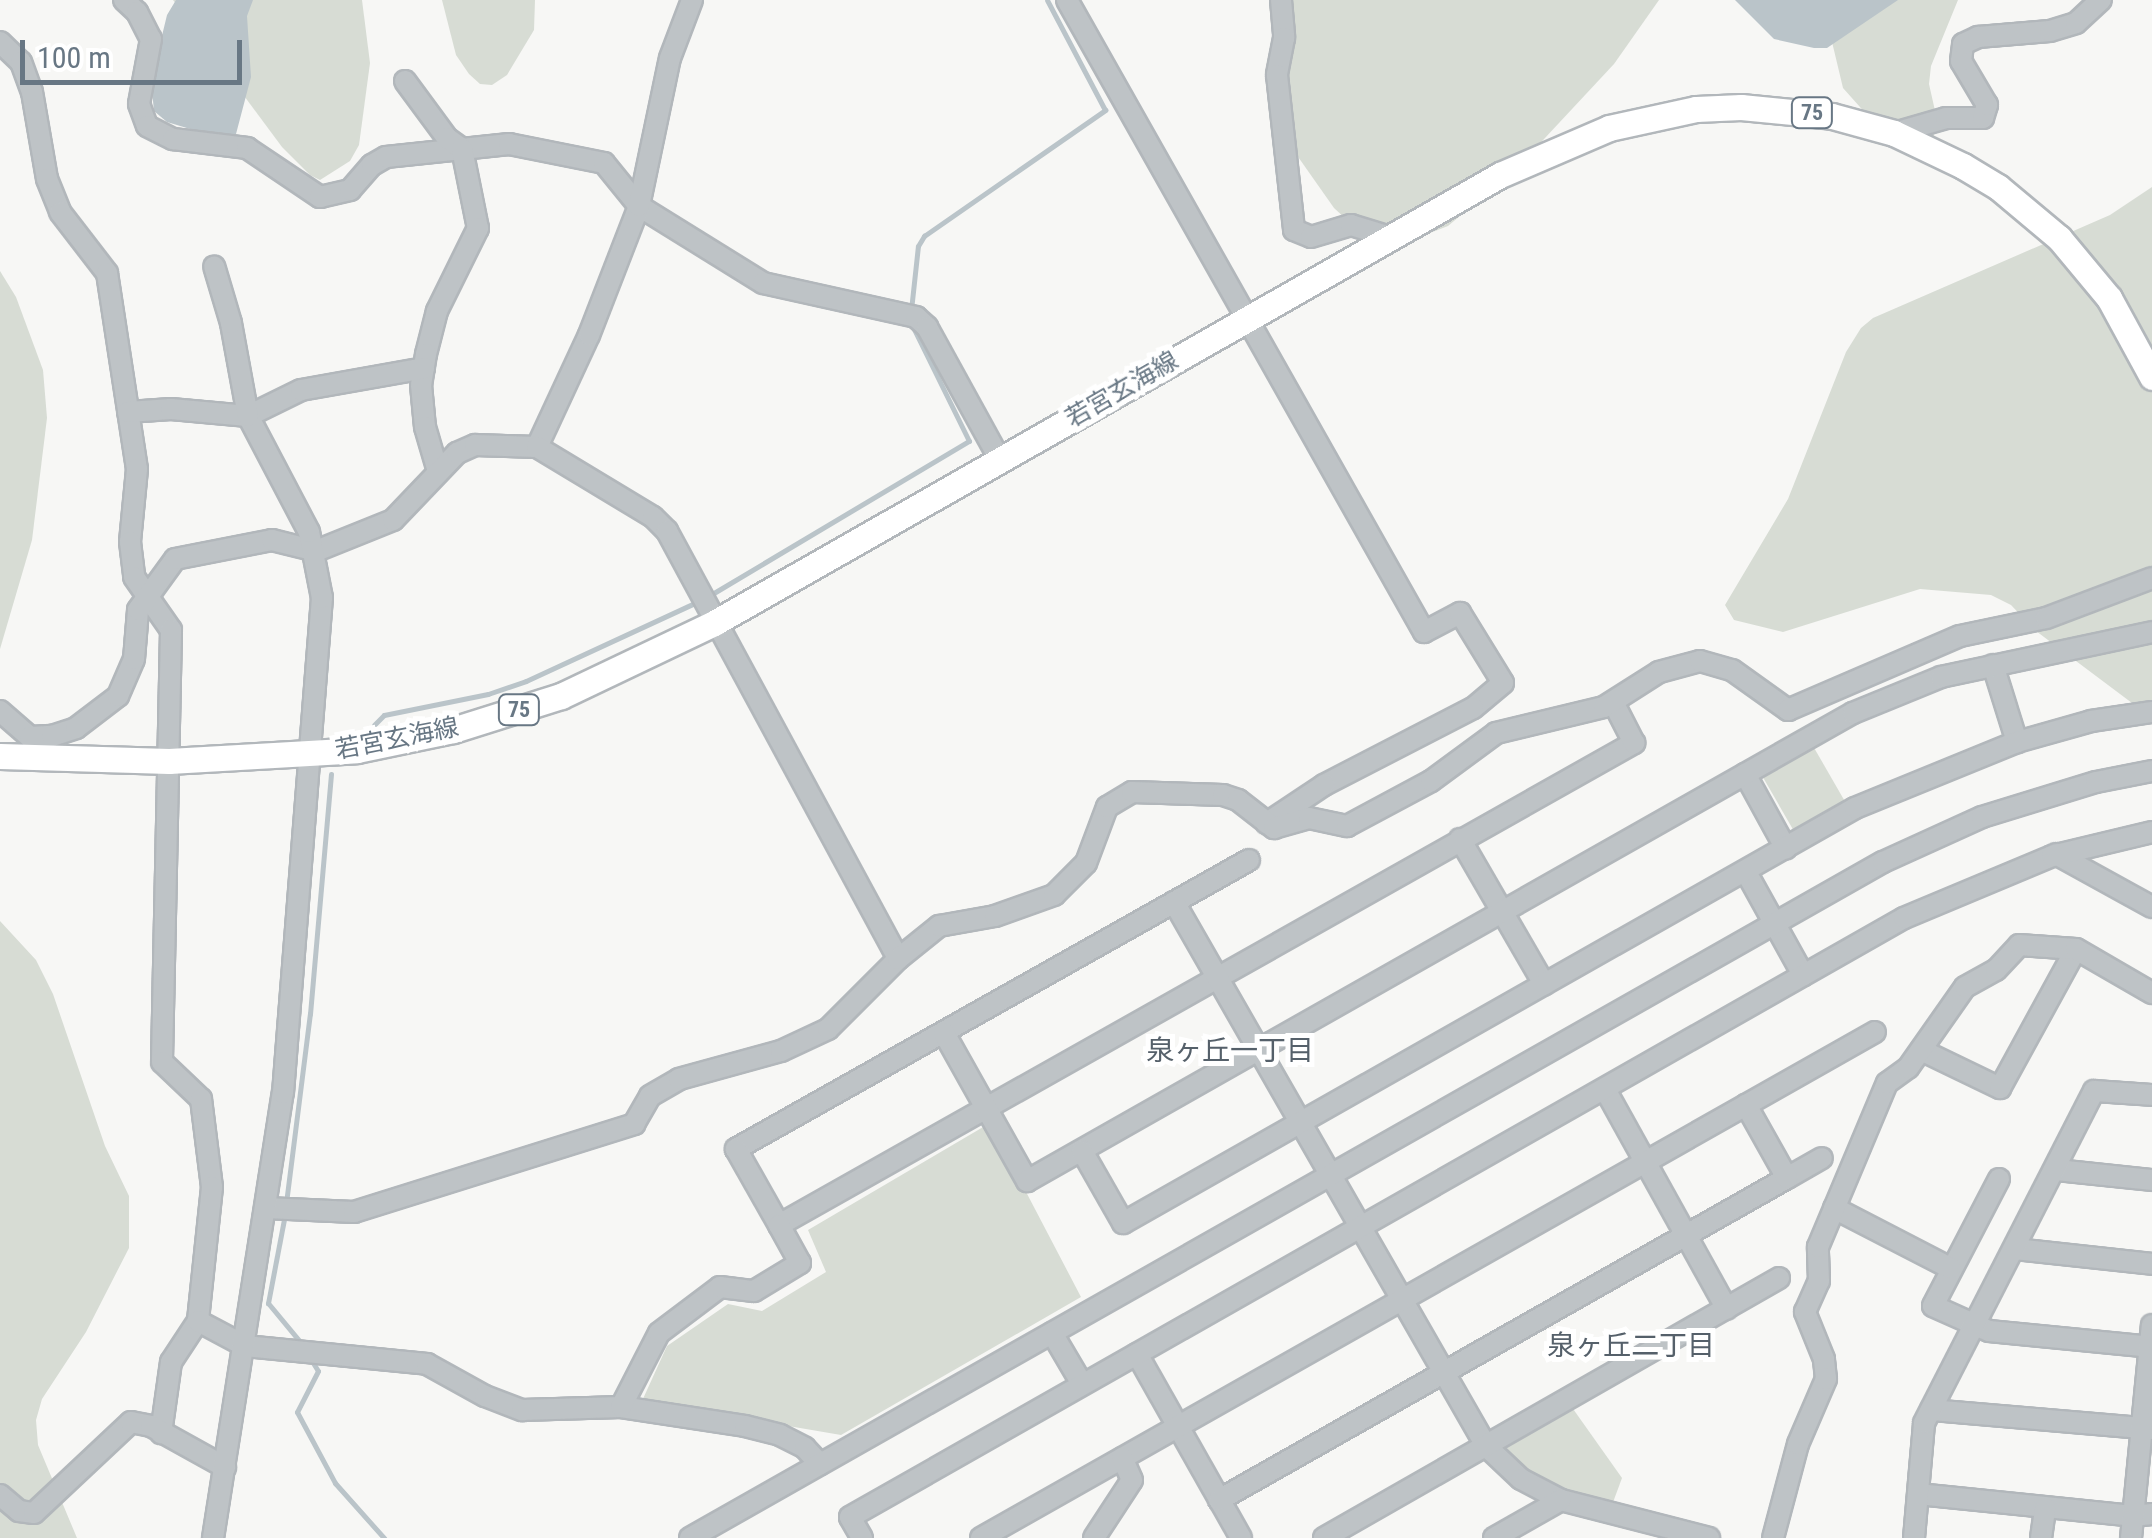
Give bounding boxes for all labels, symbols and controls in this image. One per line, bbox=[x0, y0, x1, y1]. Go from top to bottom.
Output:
scale bar bbox=[25, 20, 248, 82]
text: 100 m bbox=[37, 40, 111, 75]
road number: 75 bbox=[1790, 96, 1834, 130]
street label: 若宮玄海線 bbox=[1060, 346, 1184, 434]
road number: 75 bbox=[496, 693, 542, 727]
street label: 若宮玄海線 bbox=[333, 712, 461, 766]
district label: 泉ヶ丘一丁目 bbox=[1146, 1034, 1314, 1068]
district label: 泉ヶ丘二丁目 bbox=[1547, 1329, 1715, 1363]

